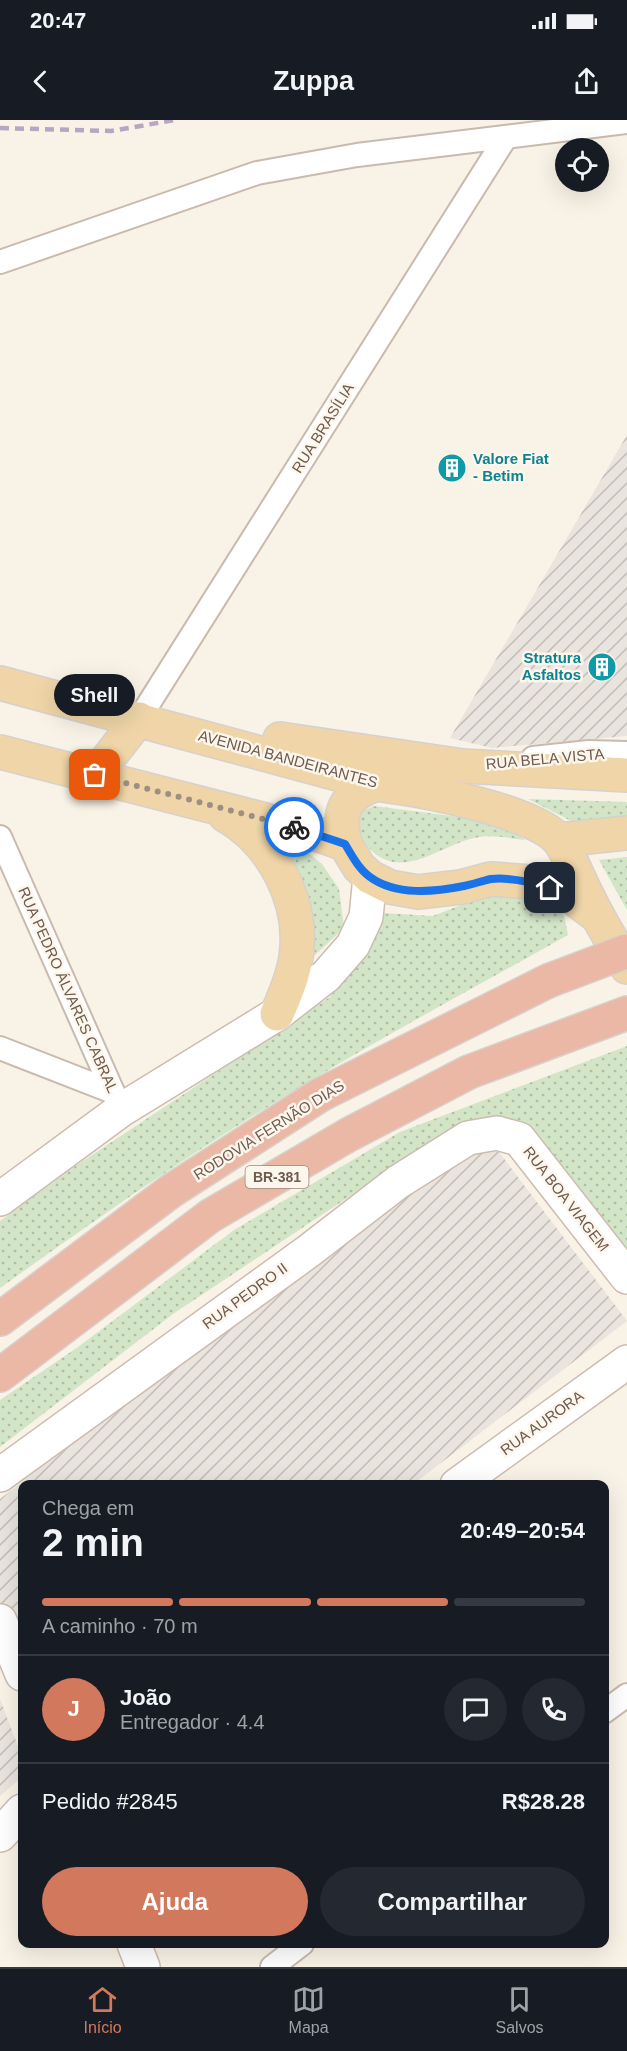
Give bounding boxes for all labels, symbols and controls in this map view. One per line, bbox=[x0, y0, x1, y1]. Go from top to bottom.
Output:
text: 20:47 bbox=[30, 8, 86, 33]
icon: back bbox=[24, 65, 57, 98]
icon: share bbox=[570, 65, 603, 98]
text: Zuppa bbox=[273, 66, 354, 96]
map controls bbox=[555, 138, 609, 192]
button: locate bbox=[555, 138, 609, 192]
street label: RUA BRASÍLIA bbox=[288, 380, 357, 476]
place label: Valore Fiat - Betim bbox=[473, 450, 549, 484]
building icon: Valore Fiat - Betim bbox=[436, 452, 468, 484]
place label: Stratura Asfaltos bbox=[522, 649, 582, 683]
building icon: Stratura Asfaltos bbox=[586, 651, 618, 683]
callout: Shell bbox=[54, 673, 136, 715]
text: Shell bbox=[71, 684, 118, 706]
street label: AVENIDA BANDEIRANTES bbox=[197, 726, 380, 791]
street label: RUA BELA VISTA bbox=[485, 745, 605, 772]
pin bbox=[69, 749, 120, 800]
icon: bag bbox=[78, 758, 111, 791]
courier bbox=[264, 797, 324, 857]
icon: bike bbox=[278, 811, 311, 844]
pin bbox=[524, 862, 575, 913]
icon: home bbox=[533, 871, 566, 904]
street label: RUA PEDRO ÁLVARES CABRAL bbox=[15, 884, 122, 1095]
street label: RODOVIA FERNÃO DIAS bbox=[190, 1076, 347, 1183]
street label: RUA BOA VIAGEM bbox=[520, 1143, 613, 1255]
road number: BR-381 bbox=[246, 1166, 308, 1188]
street label: RUA PEDRO II bbox=[199, 1259, 291, 1332]
street label: RUA AURORA bbox=[497, 1387, 586, 1458]
text: Chega em bbox=[42, 1497, 134, 1519]
text: 20:49–20:54 bbox=[460, 1518, 585, 1543]
text: 2 min bbox=[42, 1521, 144, 1564]
text: A caminho · 70 m bbox=[42, 1615, 198, 1637]
button: chat bbox=[444, 1678, 507, 1741]
button: phone bbox=[522, 1678, 585, 1741]
text: João bbox=[120, 1685, 171, 1710]
text: J bbox=[67, 1696, 80, 1721]
text: Entregador · 4.4 bbox=[120, 1711, 265, 1733]
text: Pedido #2845 bbox=[42, 1789, 178, 1814]
text: R$28.28 bbox=[502, 1789, 585, 1814]
button: Ajuda bbox=[42, 1867, 308, 1936]
button: Compartilhar bbox=[320, 1867, 585, 1936]
tab: Início bbox=[83, 1983, 122, 2037]
tab: Mapa bbox=[289, 1983, 329, 2037]
tab: Salvos bbox=[496, 1983, 544, 2037]

